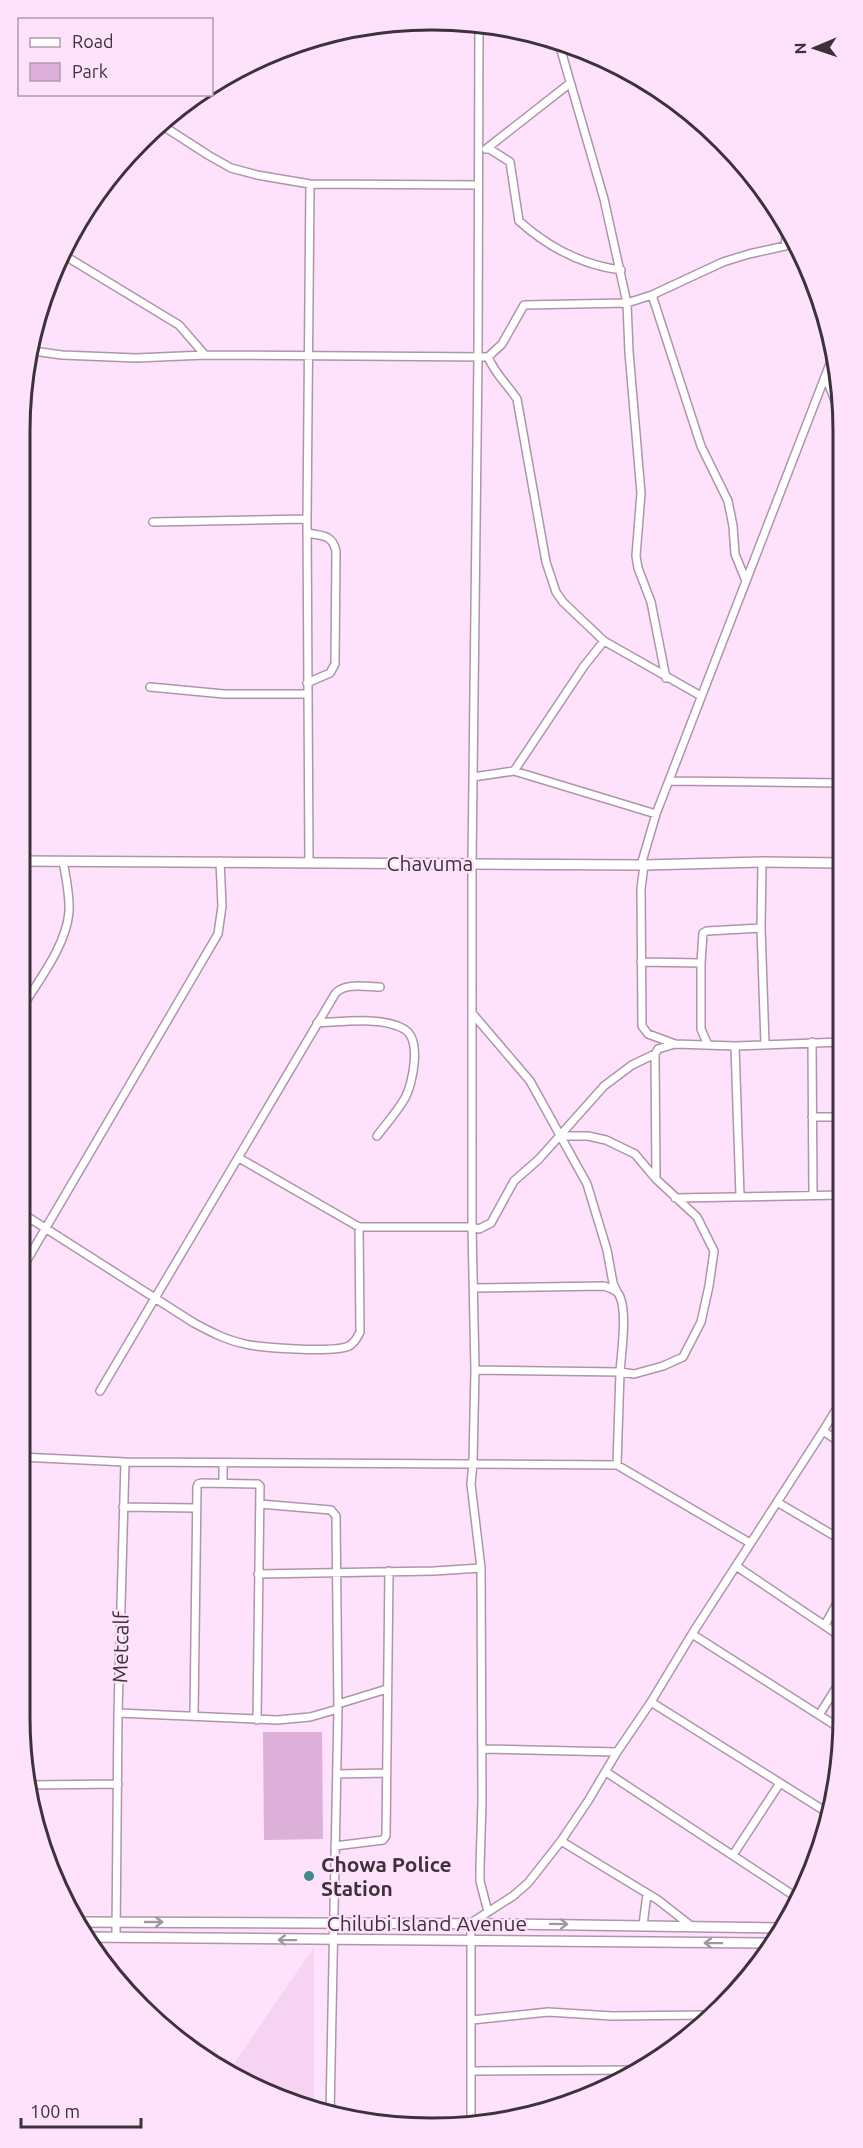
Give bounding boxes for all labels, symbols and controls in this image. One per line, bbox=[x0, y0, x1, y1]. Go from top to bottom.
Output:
legend bbox=[18, 18, 213, 96]
north arrow bbox=[785, 18, 845, 78]
text: Road bbox=[72, 31, 114, 51]
text: N bbox=[791, 42, 809, 55]
text: Park bbox=[72, 61, 108, 81]
street label: Chavuma bbox=[387, 851, 473, 875]
street label: Metcalf bbox=[107, 1610, 133, 1683]
place label: Chowa Police Station bbox=[321, 1852, 452, 1900]
marker: Chowa Police Station bbox=[302, 1869, 316, 1883]
street label: Chilubi Island Avenue bbox=[327, 1911, 527, 1935]
one-way arrow bbox=[144, 1916, 164, 1928]
one-way arrow bbox=[549, 1918, 569, 1930]
one-way arrow bbox=[277, 1934, 297, 1945]
one-way arrow bbox=[703, 1937, 723, 1948]
scale bar bbox=[21, 2091, 141, 2129]
text: 100 m bbox=[30, 2101, 80, 2121]

